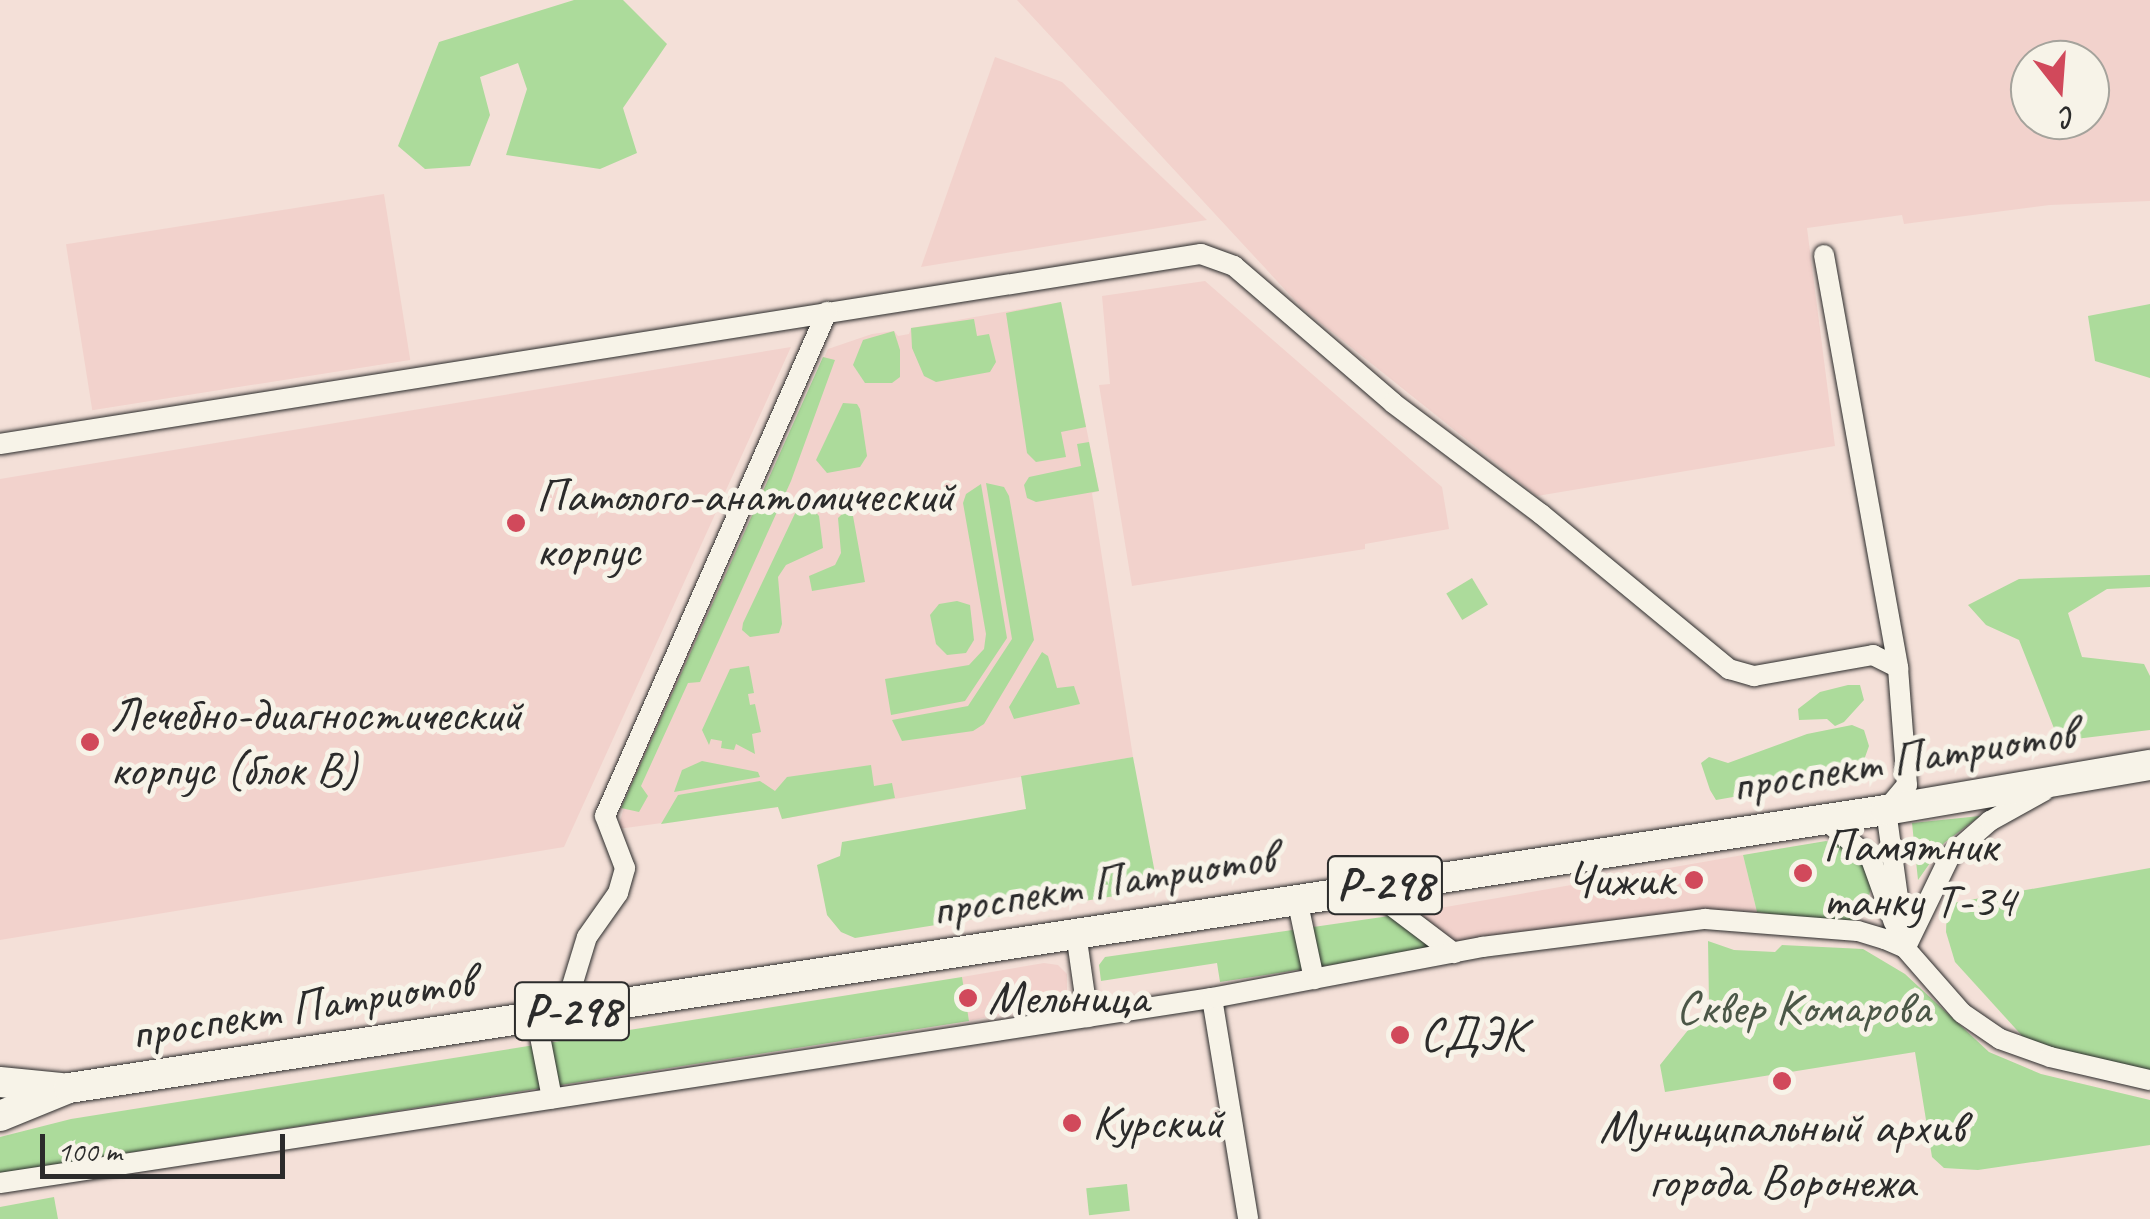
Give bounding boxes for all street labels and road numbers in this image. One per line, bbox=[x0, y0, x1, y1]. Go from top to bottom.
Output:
street label: проспект Патриотов bbox=[1725, 703, 2081, 815]
street label: проспект Патриотов bbox=[925, 827, 1281, 939]
road number: Р-298 bbox=[1325, 845, 1445, 925]
street label: проспект Патриотов bbox=[124, 951, 480, 1063]
road number: Р-298 bbox=[512, 971, 632, 1051]

